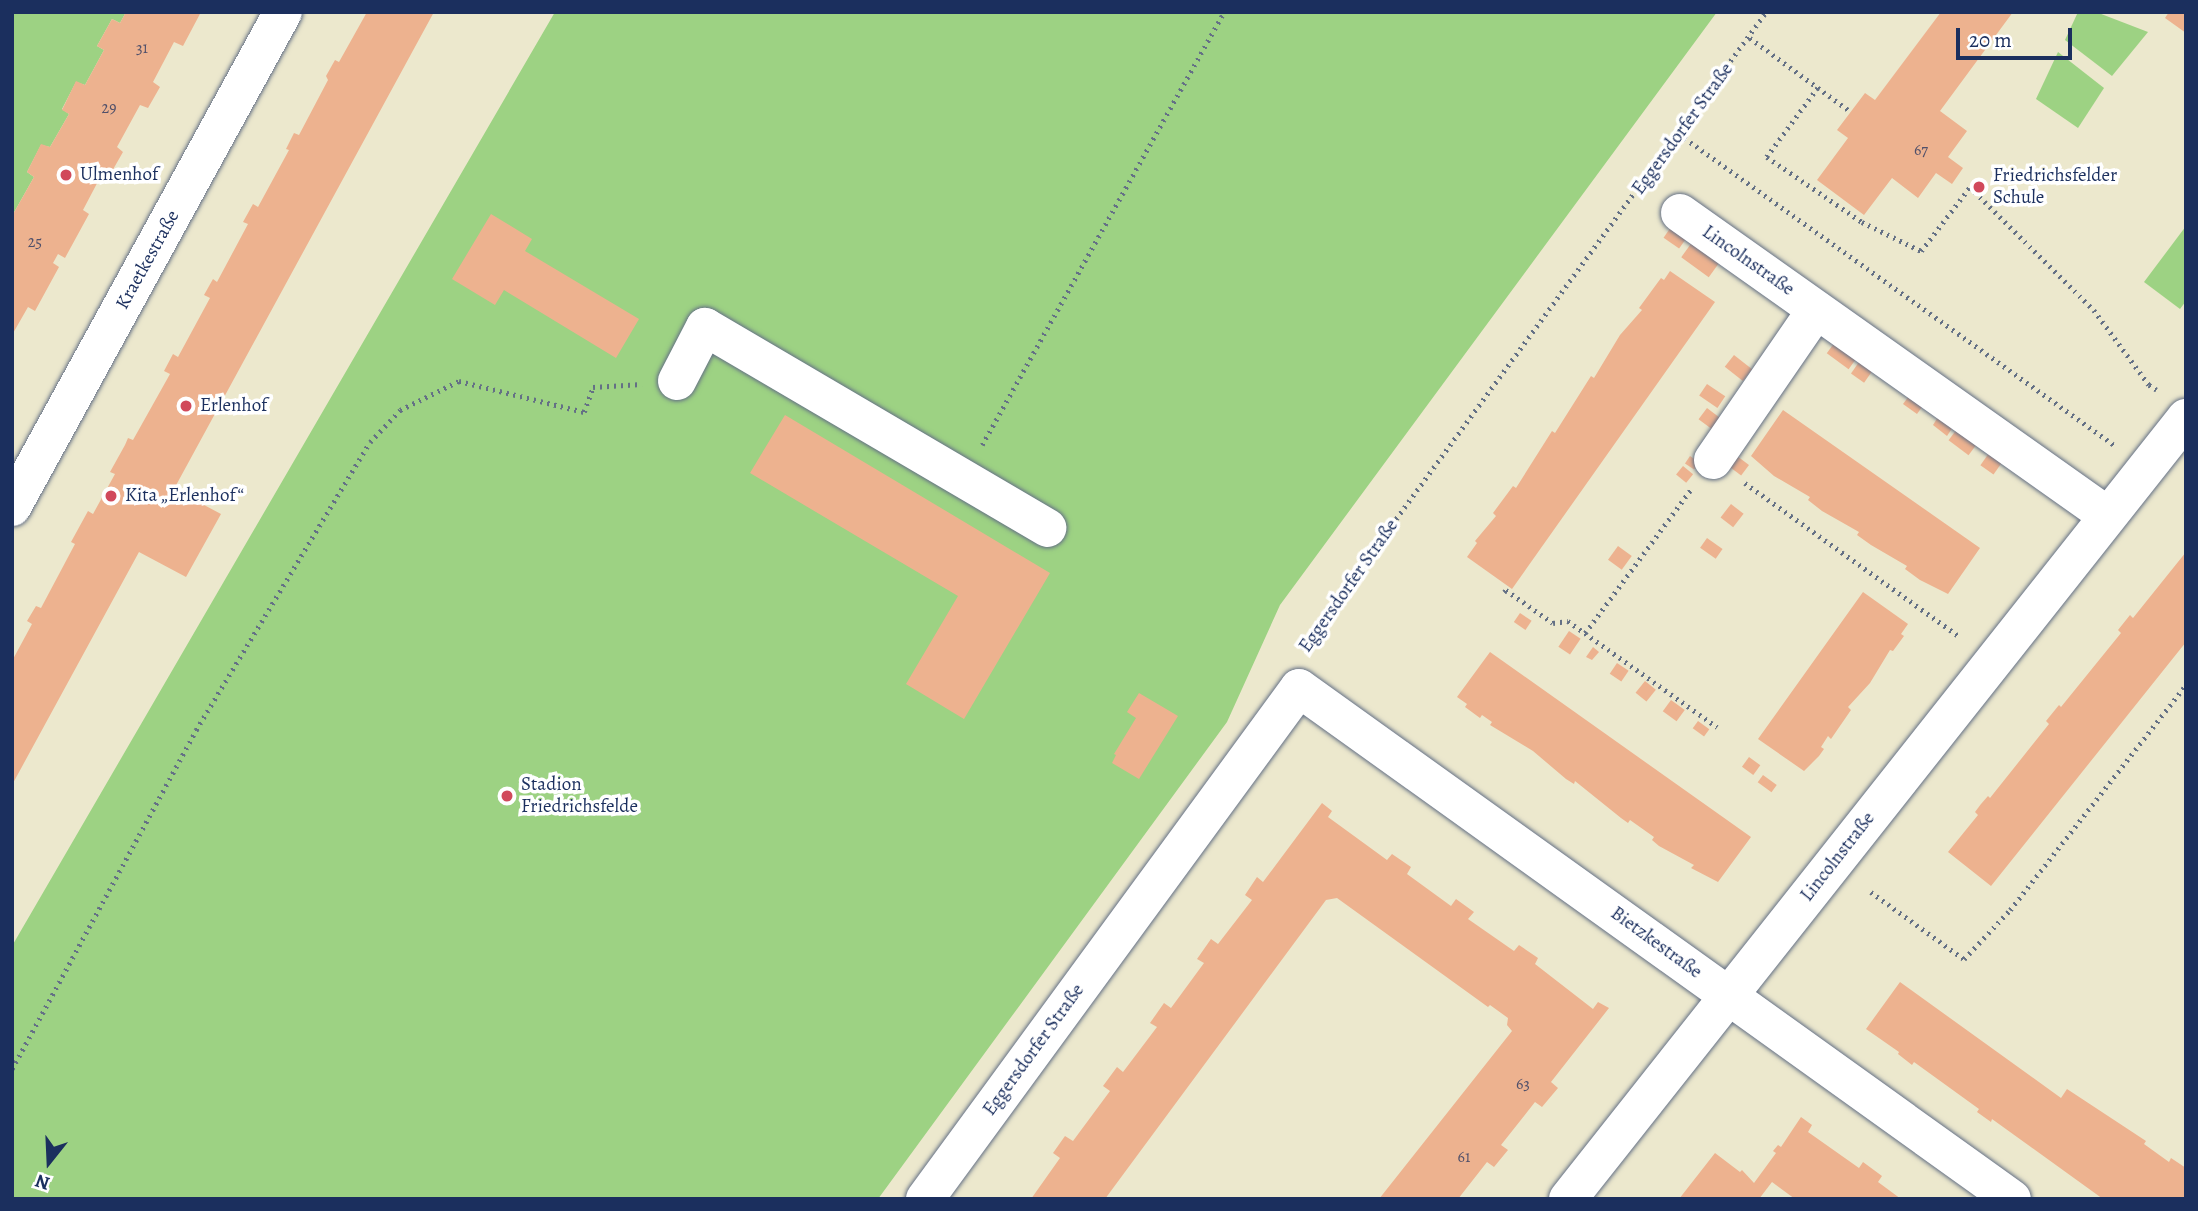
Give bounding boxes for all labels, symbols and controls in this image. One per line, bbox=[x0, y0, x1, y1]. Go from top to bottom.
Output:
scale bar bbox=[1960, 14, 2076, 58]
text: 20 m bbox=[1969, 26, 2012, 54]
house number: 31 bbox=[136, 38, 148, 58]
street label: Eggersdorfer Straße bbox=[1628, 59, 1738, 199]
house number: 29 bbox=[102, 98, 116, 118]
house number: 67 bbox=[1914, 140, 1928, 160]
place label: Ulmenhof bbox=[80, 164, 158, 186]
place label: Friedrichsfelder Schule bbox=[1993, 165, 2117, 209]
marker: Ulmenhof bbox=[58, 167, 74, 183]
marker: Friedrichsfelder Schule bbox=[1971, 179, 1987, 195]
street label: Kraetkestraße bbox=[111, 206, 185, 314]
street label: Lincolnstraße bbox=[1698, 221, 1798, 301]
house number: 25 bbox=[28, 232, 42, 252]
place label: Erlenhof bbox=[200, 395, 267, 417]
marker: Erlenhof bbox=[178, 398, 194, 414]
place label: Kita „Erlenhof“ bbox=[125, 485, 244, 507]
marker: Kita „Erlenhof“ bbox=[103, 488, 119, 504]
street label: Eggersdorfer Straße bbox=[1295, 515, 1403, 657]
place label: Stadion Friedrichsfelde bbox=[521, 774, 638, 818]
marker: Stadion Friedrichsfelde bbox=[499, 788, 515, 804]
street label: Lincolnstraße bbox=[1796, 808, 1880, 906]
street label: Bietzkestraße bbox=[1606, 902, 1706, 984]
street label: Eggersdorfer Straße bbox=[979, 980, 1089, 1120]
house number: 63 bbox=[1516, 1074, 1530, 1094]
north arrow bbox=[14, 1127, 84, 1197]
house number: 61 bbox=[1458, 1147, 1470, 1167]
text: N bbox=[32, 1167, 53, 1196]

